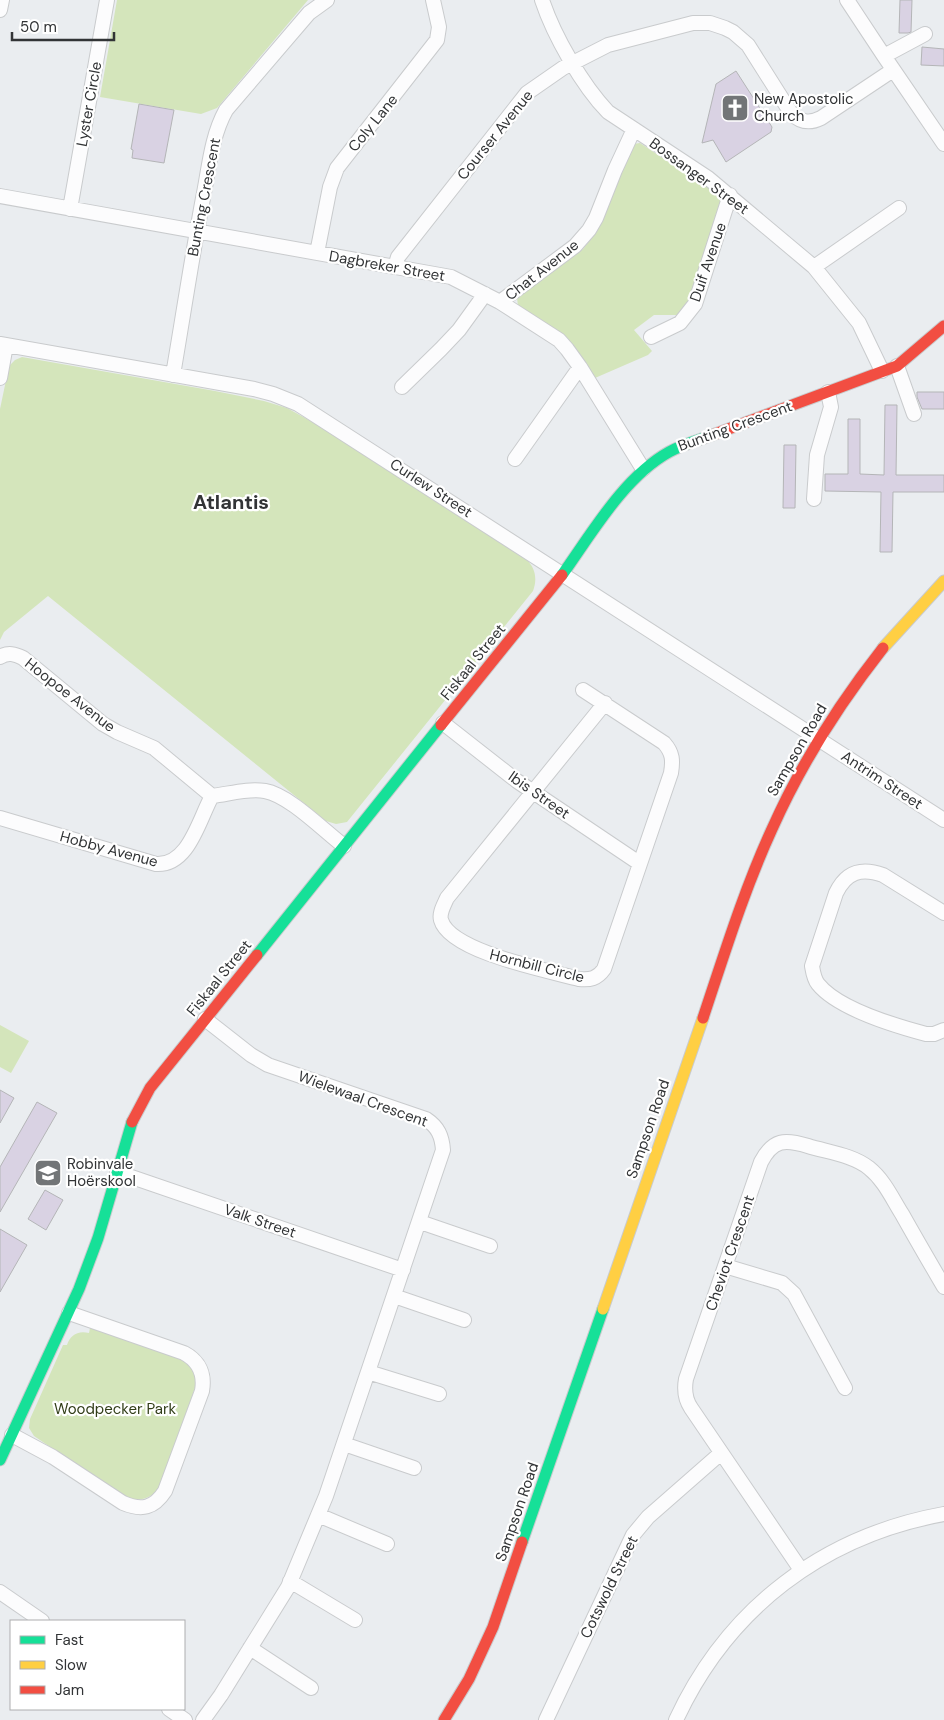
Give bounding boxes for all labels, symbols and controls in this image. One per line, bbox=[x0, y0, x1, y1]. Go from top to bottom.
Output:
scale bar bbox=[12, 10, 115, 42]
text: 50 m bbox=[20, 17, 57, 37]
street label: Lyster Circle bbox=[72, 60, 106, 148]
street label: Courser Avenue bbox=[453, 86, 537, 184]
place label: New Apostolic Church bbox=[754, 89, 854, 126]
street label: Coly Lane bbox=[344, 90, 402, 156]
church icon: New Apostolic Church bbox=[720, 93, 750, 123]
street label: Bossanger Street bbox=[645, 133, 753, 219]
street label: Bunting Crescent bbox=[183, 136, 225, 258]
street label: Duif Avenue bbox=[685, 220, 731, 304]
street label: Chat Avenue bbox=[501, 235, 583, 305]
street label: Dagbreker Street bbox=[327, 246, 447, 286]
street label: Bunting Crescent bbox=[675, 396, 795, 456]
street label: Curlew Street bbox=[386, 454, 476, 522]
district label: Atlantis bbox=[193, 489, 269, 515]
street label: Fiskaal Street bbox=[436, 620, 510, 704]
street label: Hoopoe Avenue bbox=[21, 653, 119, 737]
street label: Sampson Road bbox=[762, 700, 832, 800]
street label: Antrim Street bbox=[837, 746, 927, 814]
street label: Ibis Street bbox=[504, 767, 574, 823]
street label: Hobby Avenue bbox=[58, 826, 160, 872]
street label: Fiskaal Street bbox=[182, 936, 256, 1020]
street label: Hornbill Circle bbox=[488, 945, 586, 987]
street label: Wielewaal Crescent bbox=[295, 1066, 431, 1132]
street label: Sampson Road bbox=[622, 1077, 674, 1181]
place label: Robinvale Hoërskool bbox=[67, 1154, 136, 1191]
school or university icon: Robinvale Hoërskool bbox=[33, 1158, 63, 1188]
street label: Cheviot Crescent bbox=[701, 1192, 759, 1314]
street label: Valk Street bbox=[221, 1199, 299, 1243]
park label: Woodpecker Park bbox=[54, 1399, 177, 1419]
street label: Sampson Road bbox=[491, 1460, 543, 1564]
street label: Cotswold Street bbox=[576, 1532, 643, 1642]
legend bbox=[10, 1620, 185, 1710]
text: Fast bbox=[55, 1630, 84, 1650]
text: Slow bbox=[55, 1655, 88, 1675]
text: Jam bbox=[55, 1680, 84, 1700]

